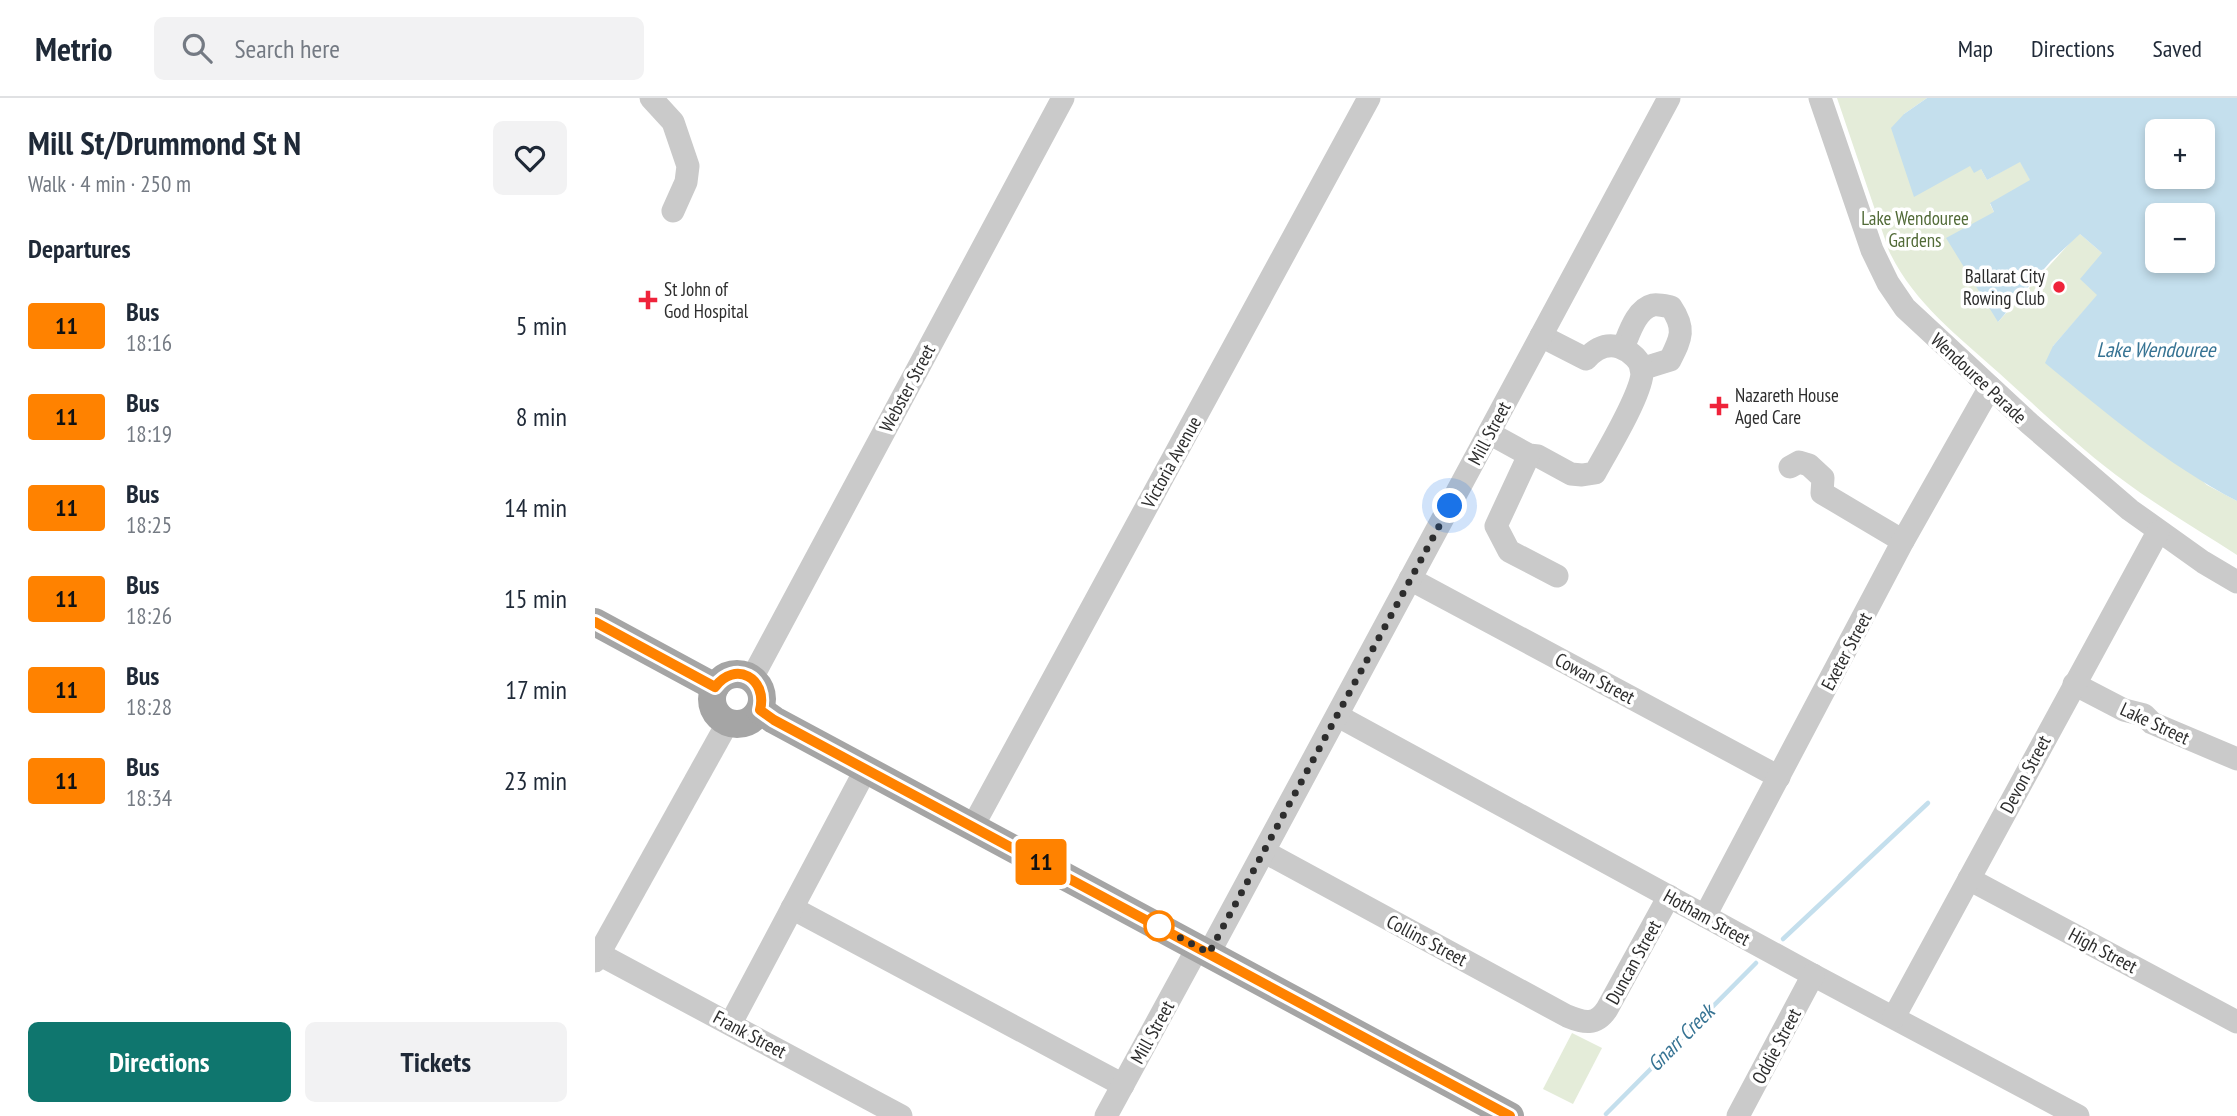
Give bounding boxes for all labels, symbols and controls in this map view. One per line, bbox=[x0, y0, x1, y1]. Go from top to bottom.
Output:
search box bbox=[154, 17, 644, 80]
text: Metrio bbox=[35, 27, 112, 70]
icon: search bbox=[178, 29, 216, 67]
text: Search here bbox=[234, 32, 340, 65]
text: Map bbox=[1958, 33, 1993, 64]
text: Directions bbox=[2031, 33, 2115, 64]
text: Saved bbox=[2153, 33, 2202, 64]
map controls bbox=[2145, 119, 2215, 273]
button: + bbox=[2145, 119, 2215, 189]
text: Mill St/Drummond St N bbox=[28, 121, 301, 164]
button: heart bbox=[493, 121, 567, 195]
text: Walk · 4 min · 250 m bbox=[28, 169, 191, 198]
button: − bbox=[2145, 203, 2215, 273]
park label: Lake Wendouree Gardens bbox=[1861, 206, 1969, 252]
text: Departures bbox=[28, 232, 131, 265]
place label: Ballarat City Rowing Club bbox=[1963, 264, 2046, 310]
place label: St John of God Hospital bbox=[664, 277, 749, 323]
marker: Ballarat City Rowing Club bbox=[2051, 279, 2067, 295]
marker: St John of God Hospital bbox=[638, 290, 658, 310]
text: Bus bbox=[126, 295, 159, 328]
text: 5 min bbox=[516, 309, 567, 342]
text: 11 bbox=[55, 310, 78, 341]
text: 18:16 bbox=[126, 328, 172, 357]
street label: Wendouree Parade bbox=[1926, 328, 2032, 429]
water label: Lake Wendouree bbox=[2096, 336, 2217, 363]
street label: Webster Street bbox=[874, 339, 941, 436]
place label: Nazareth House Aged Care bbox=[1735, 383, 1839, 429]
text: Bus bbox=[126, 386, 159, 419]
street label: Mill Street bbox=[1462, 396, 1516, 469]
marker: Nazareth House Aged Care bbox=[1709, 396, 1729, 416]
text: 8 min bbox=[516, 400, 567, 433]
text: 11 bbox=[55, 401, 78, 432]
street label: Victoria Avenue bbox=[1135, 412, 1206, 513]
text: 18:19 bbox=[126, 419, 172, 448]
text: Bus bbox=[126, 477, 159, 510]
your location bbox=[1432, 488, 1467, 523]
text: 14 min bbox=[504, 491, 567, 524]
text: 11 bbox=[55, 492, 78, 523]
text: 18:25 bbox=[126, 510, 172, 539]
text: Bus bbox=[126, 568, 159, 601]
text: 15 min bbox=[504, 582, 567, 615]
text: 11 bbox=[55, 583, 78, 614]
text: 18:26 bbox=[126, 601, 172, 630]
street label: Exeter Street bbox=[1815, 607, 1877, 694]
street label: Cowan Street bbox=[1551, 647, 1640, 709]
text: Bus bbox=[126, 659, 159, 692]
text: 17 min bbox=[505, 673, 567, 706]
text: 11 bbox=[55, 674, 78, 705]
text: 18:28 bbox=[126, 692, 172, 721]
street label: Lake Street bbox=[2117, 697, 2194, 750]
street label: Devon Street bbox=[1995, 730, 2056, 817]
text: Bus bbox=[126, 750, 159, 783]
text: 23 min bbox=[504, 764, 567, 797]
text: 11 bbox=[55, 765, 78, 796]
text: 18:34 bbox=[126, 783, 172, 812]
line badge: 11 bbox=[1009, 839, 1073, 885]
text: 11 bbox=[1030, 846, 1052, 877]
street label: Hotham Street bbox=[1660, 883, 1755, 951]
street label: Collins Street bbox=[1383, 909, 1472, 971]
unlabelled marker bbox=[1144, 911, 1174, 941]
street label: Duncan Street bbox=[1600, 915, 1666, 1008]
street label: High Street bbox=[2065, 922, 2142, 978]
street label: Mill Street bbox=[1125, 996, 1179, 1068]
water label: Gnarr Creek bbox=[1641, 996, 1722, 1077]
street label: Oddie Street bbox=[1746, 1003, 1806, 1088]
street label: Frank Street bbox=[709, 1005, 791, 1064]
button: Directions bbox=[28, 1022, 291, 1102]
button: Tickets bbox=[305, 1022, 567, 1102]

